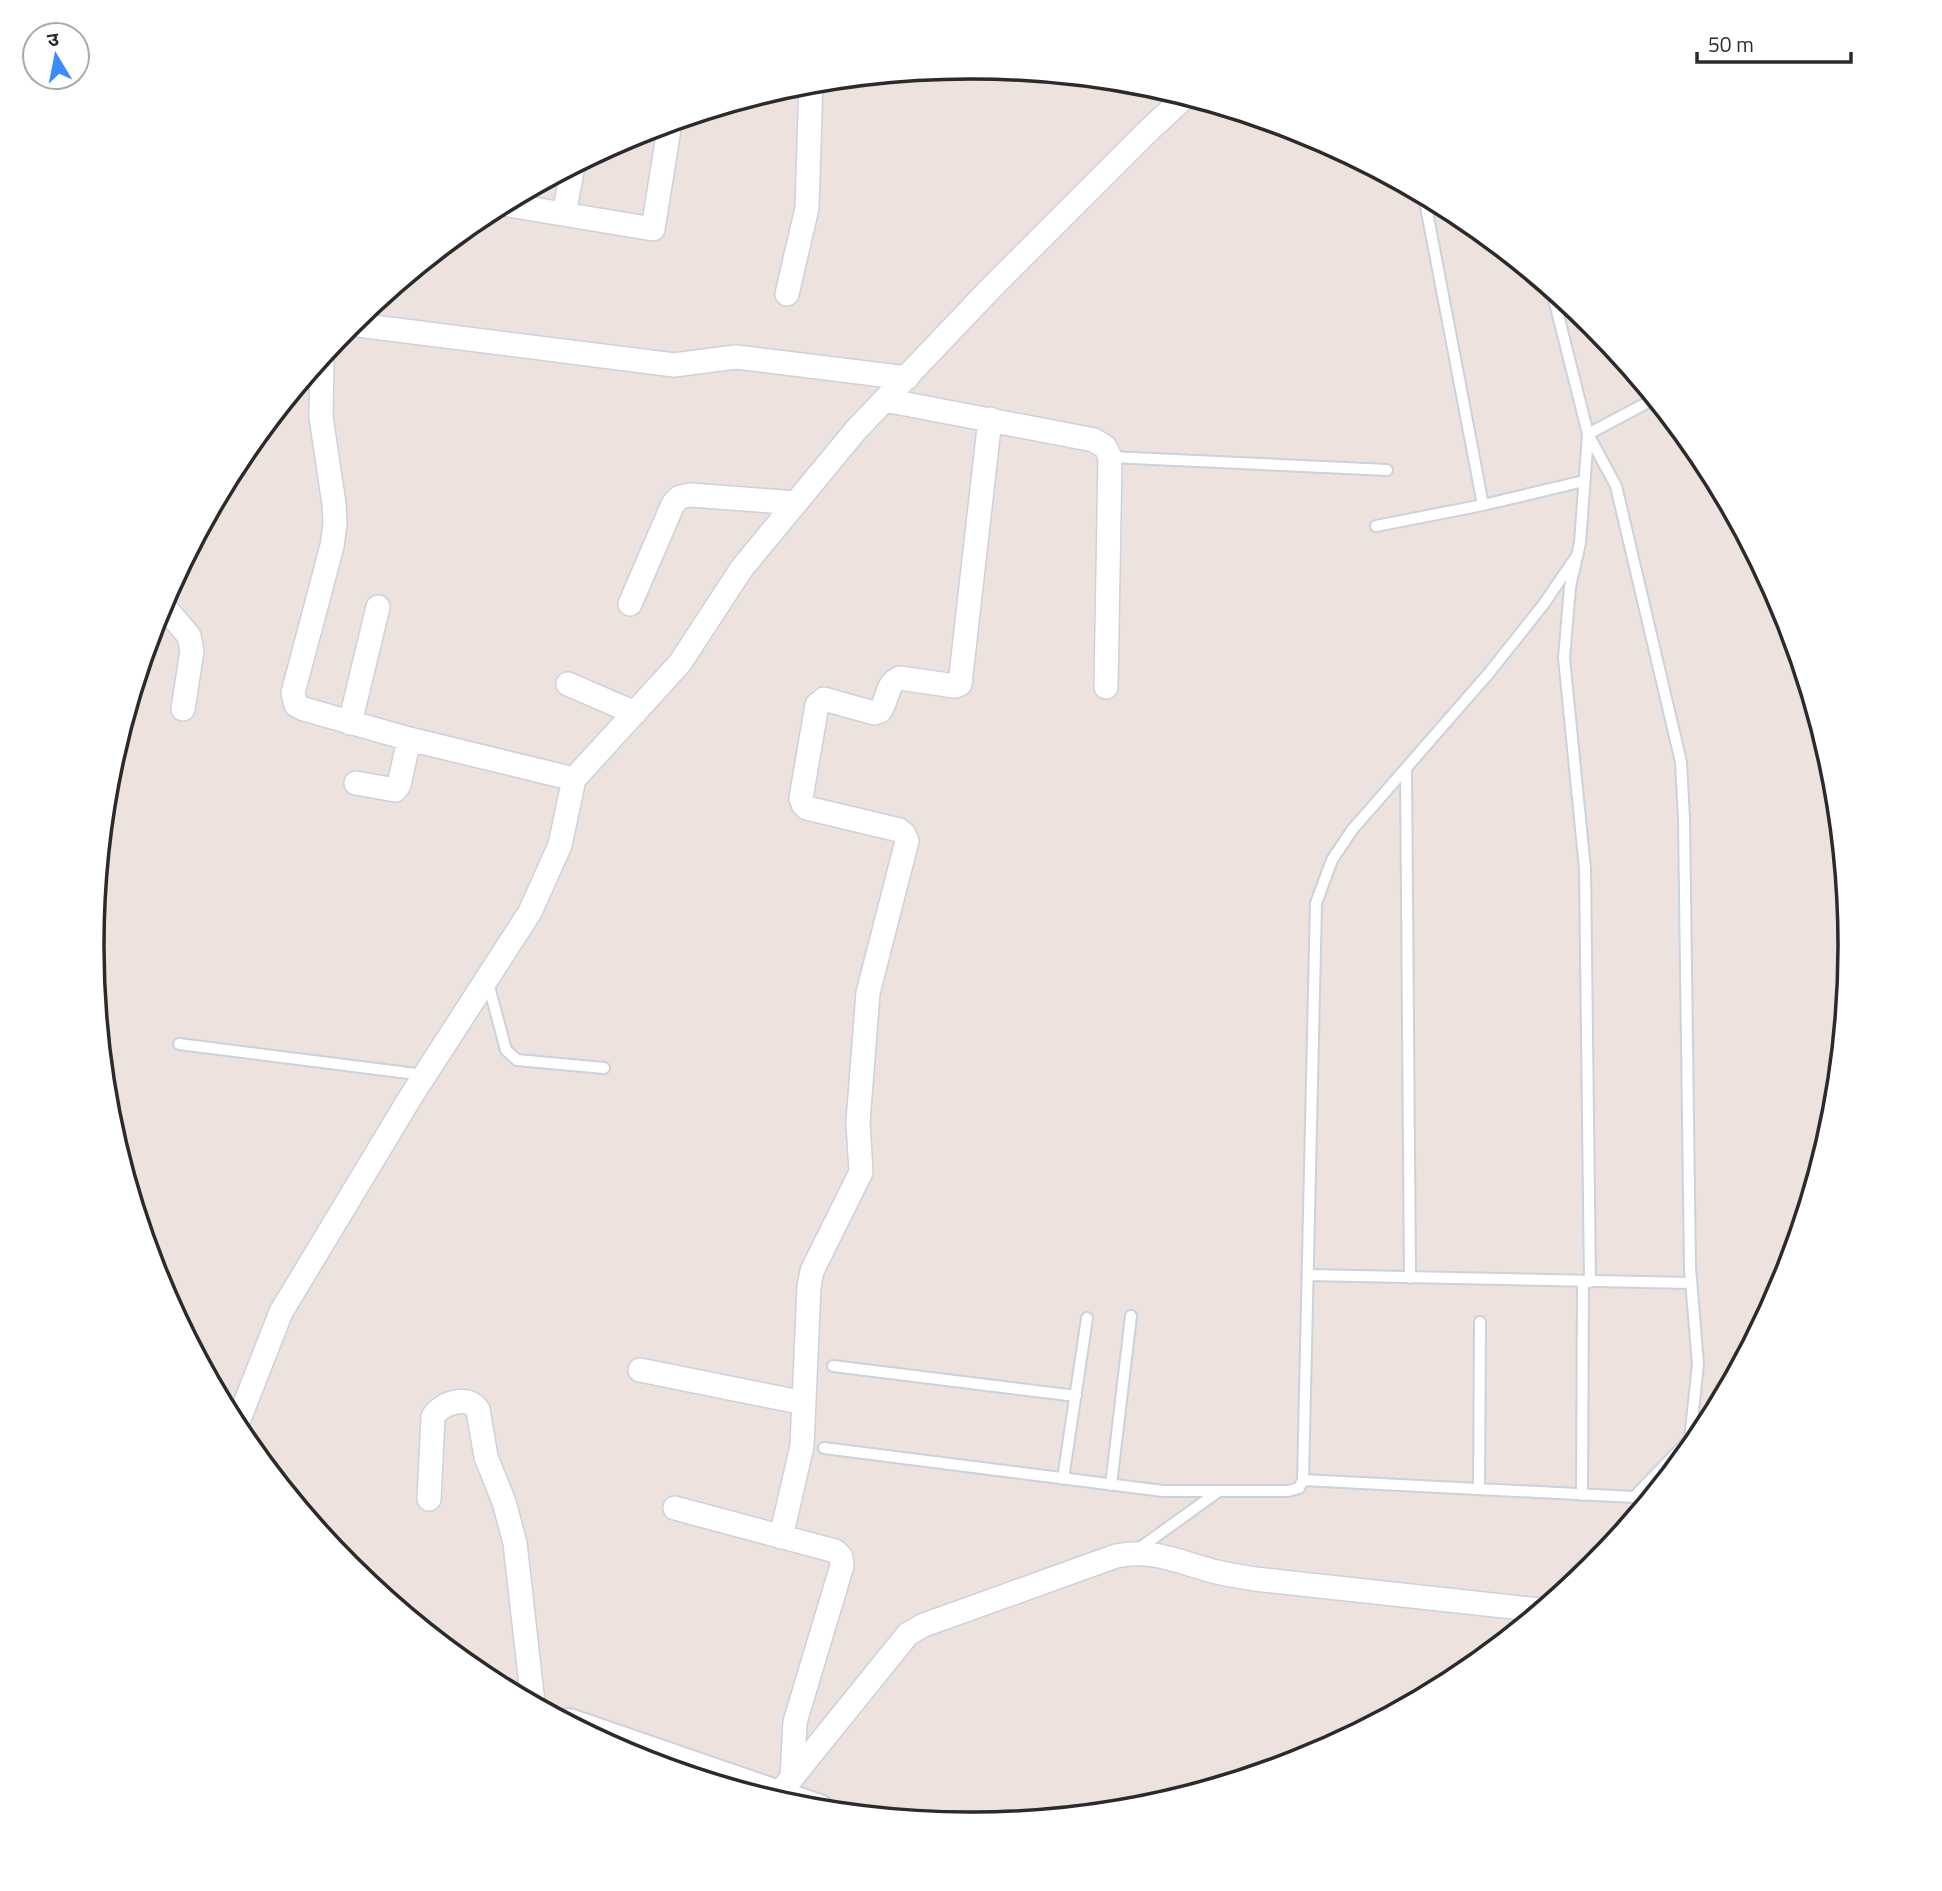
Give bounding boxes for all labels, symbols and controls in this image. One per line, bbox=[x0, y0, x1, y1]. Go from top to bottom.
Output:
north arrow bbox=[21, 21, 91, 91]
scale bar bbox=[1697, 21, 1851, 65]
text: उ bbox=[45, 23, 62, 54]
text: 50 m bbox=[1708, 28, 1754, 60]

